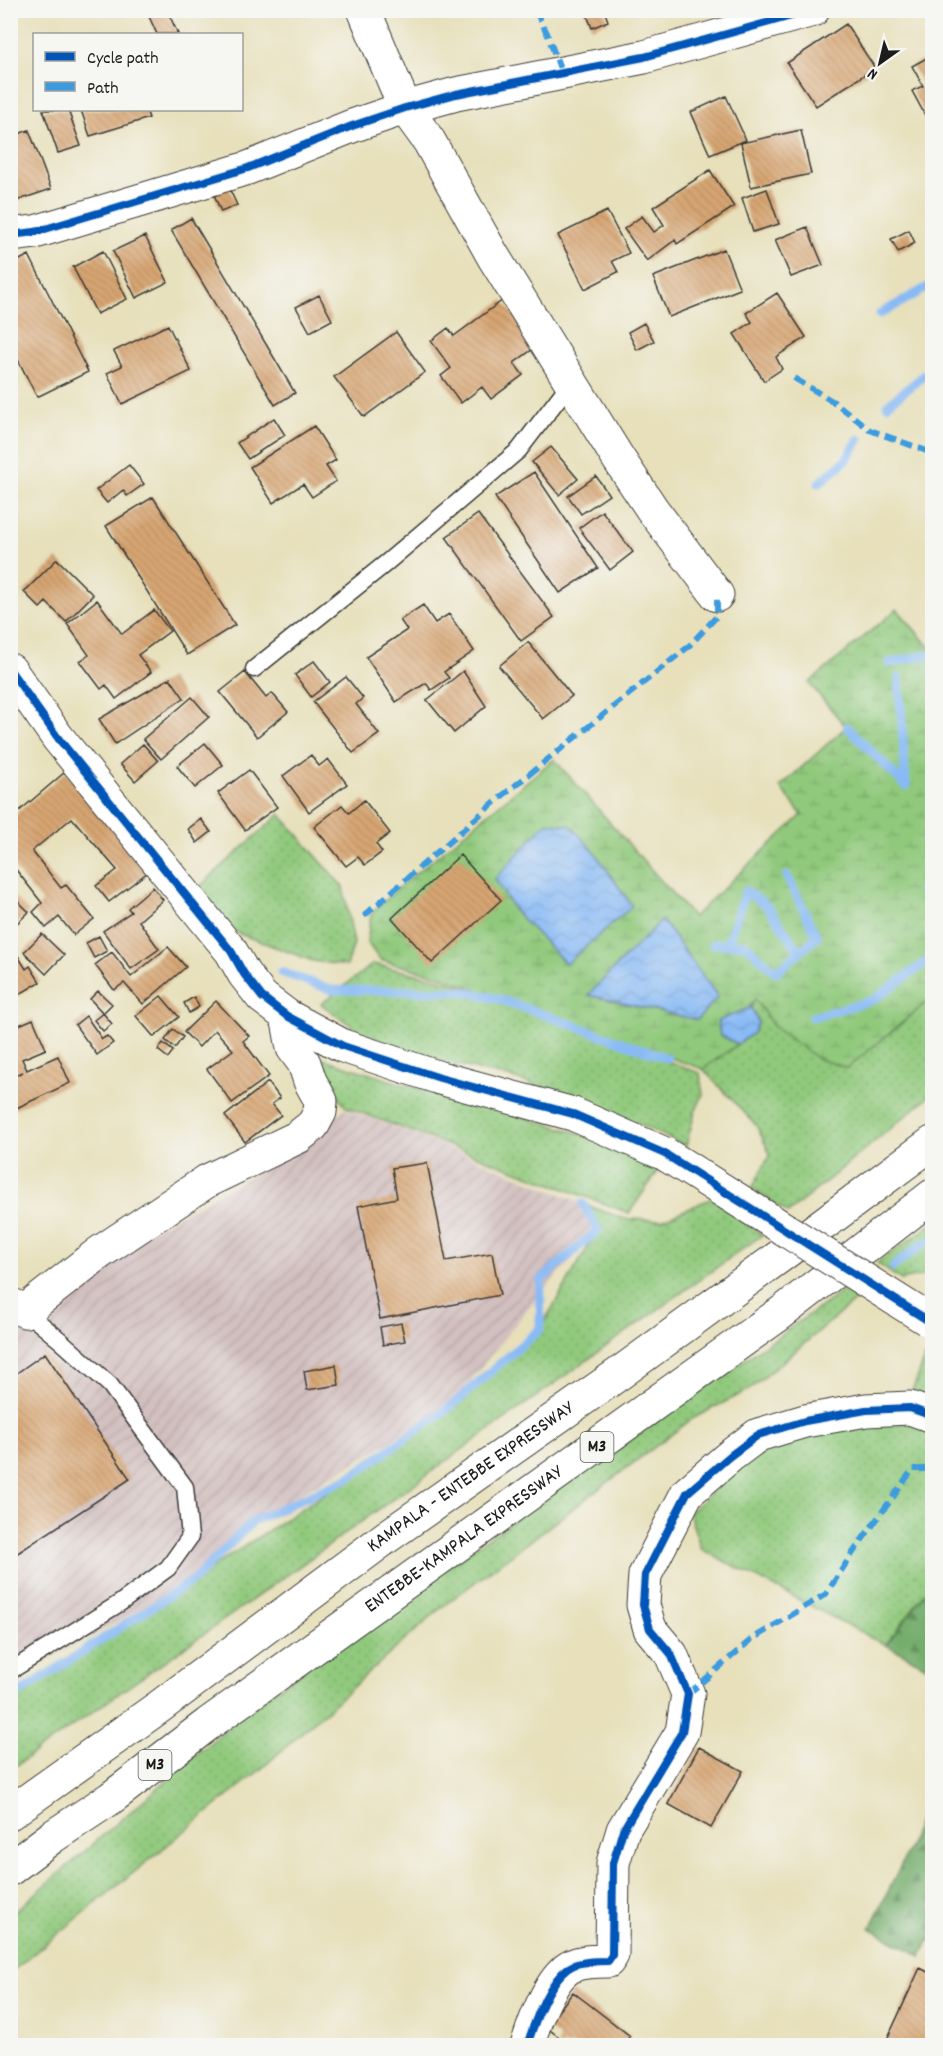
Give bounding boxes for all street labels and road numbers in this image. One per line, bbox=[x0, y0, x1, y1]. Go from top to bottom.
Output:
street label: KAMPALA - ENTEBBE EXPRESSWAY bbox=[362, 1395, 581, 1561]
road number: M3 bbox=[580, 1432, 614, 1462]
street label: ENTEBBE-KAMPALA EXPRESSWAY bbox=[359, 1459, 570, 1621]
road number: M3 bbox=[138, 1750, 172, 1780]

